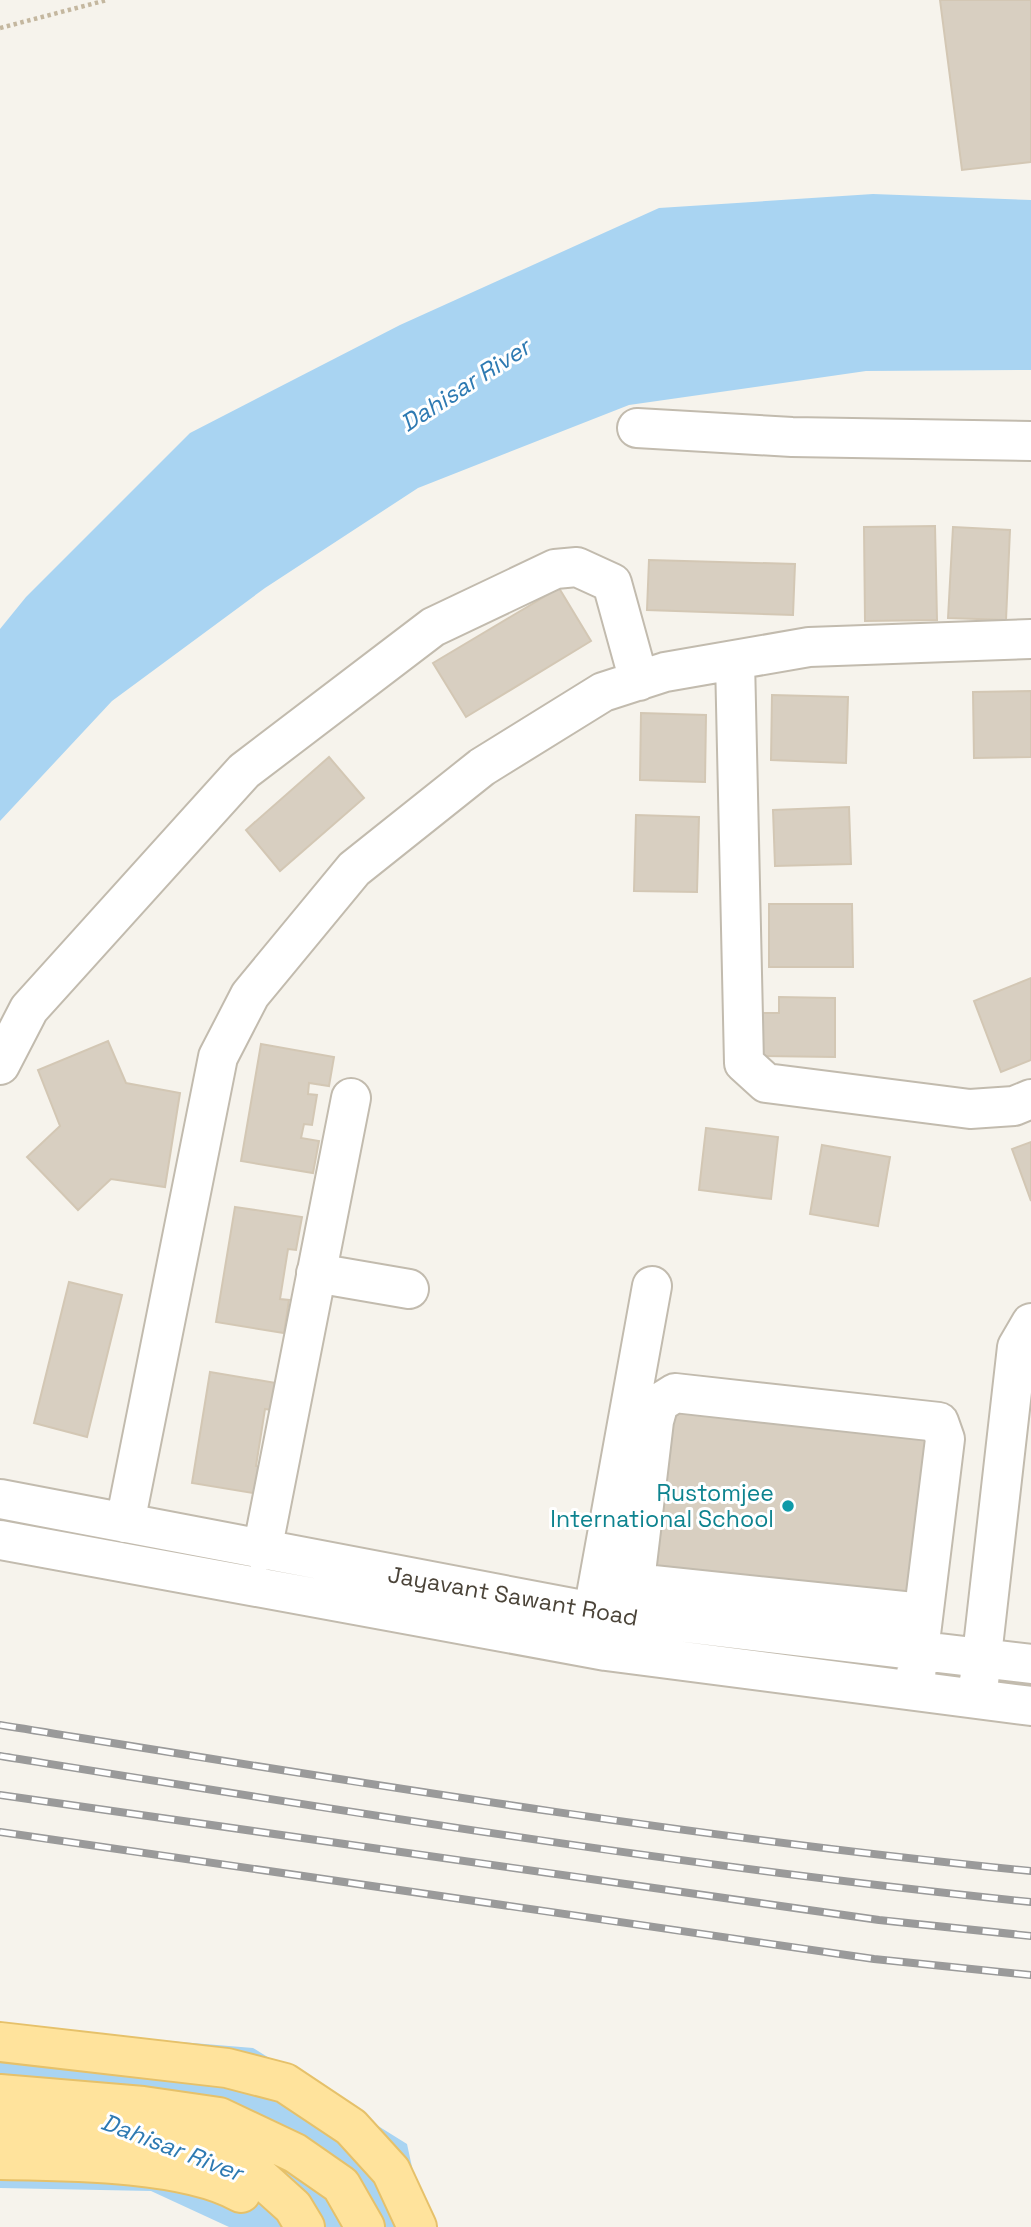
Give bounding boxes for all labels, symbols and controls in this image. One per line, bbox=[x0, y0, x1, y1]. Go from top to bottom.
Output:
water label: Dahisar River bbox=[394, 330, 538, 438]
place label: Rustomjee International School bbox=[550, 1478, 774, 1534]
marker: Rustomjee International School bbox=[780, 1498, 796, 1514]
street label: Jayavant Sawant Road bbox=[386, 1559, 640, 1633]
water label: Dahisar River bbox=[97, 2106, 250, 2189]

